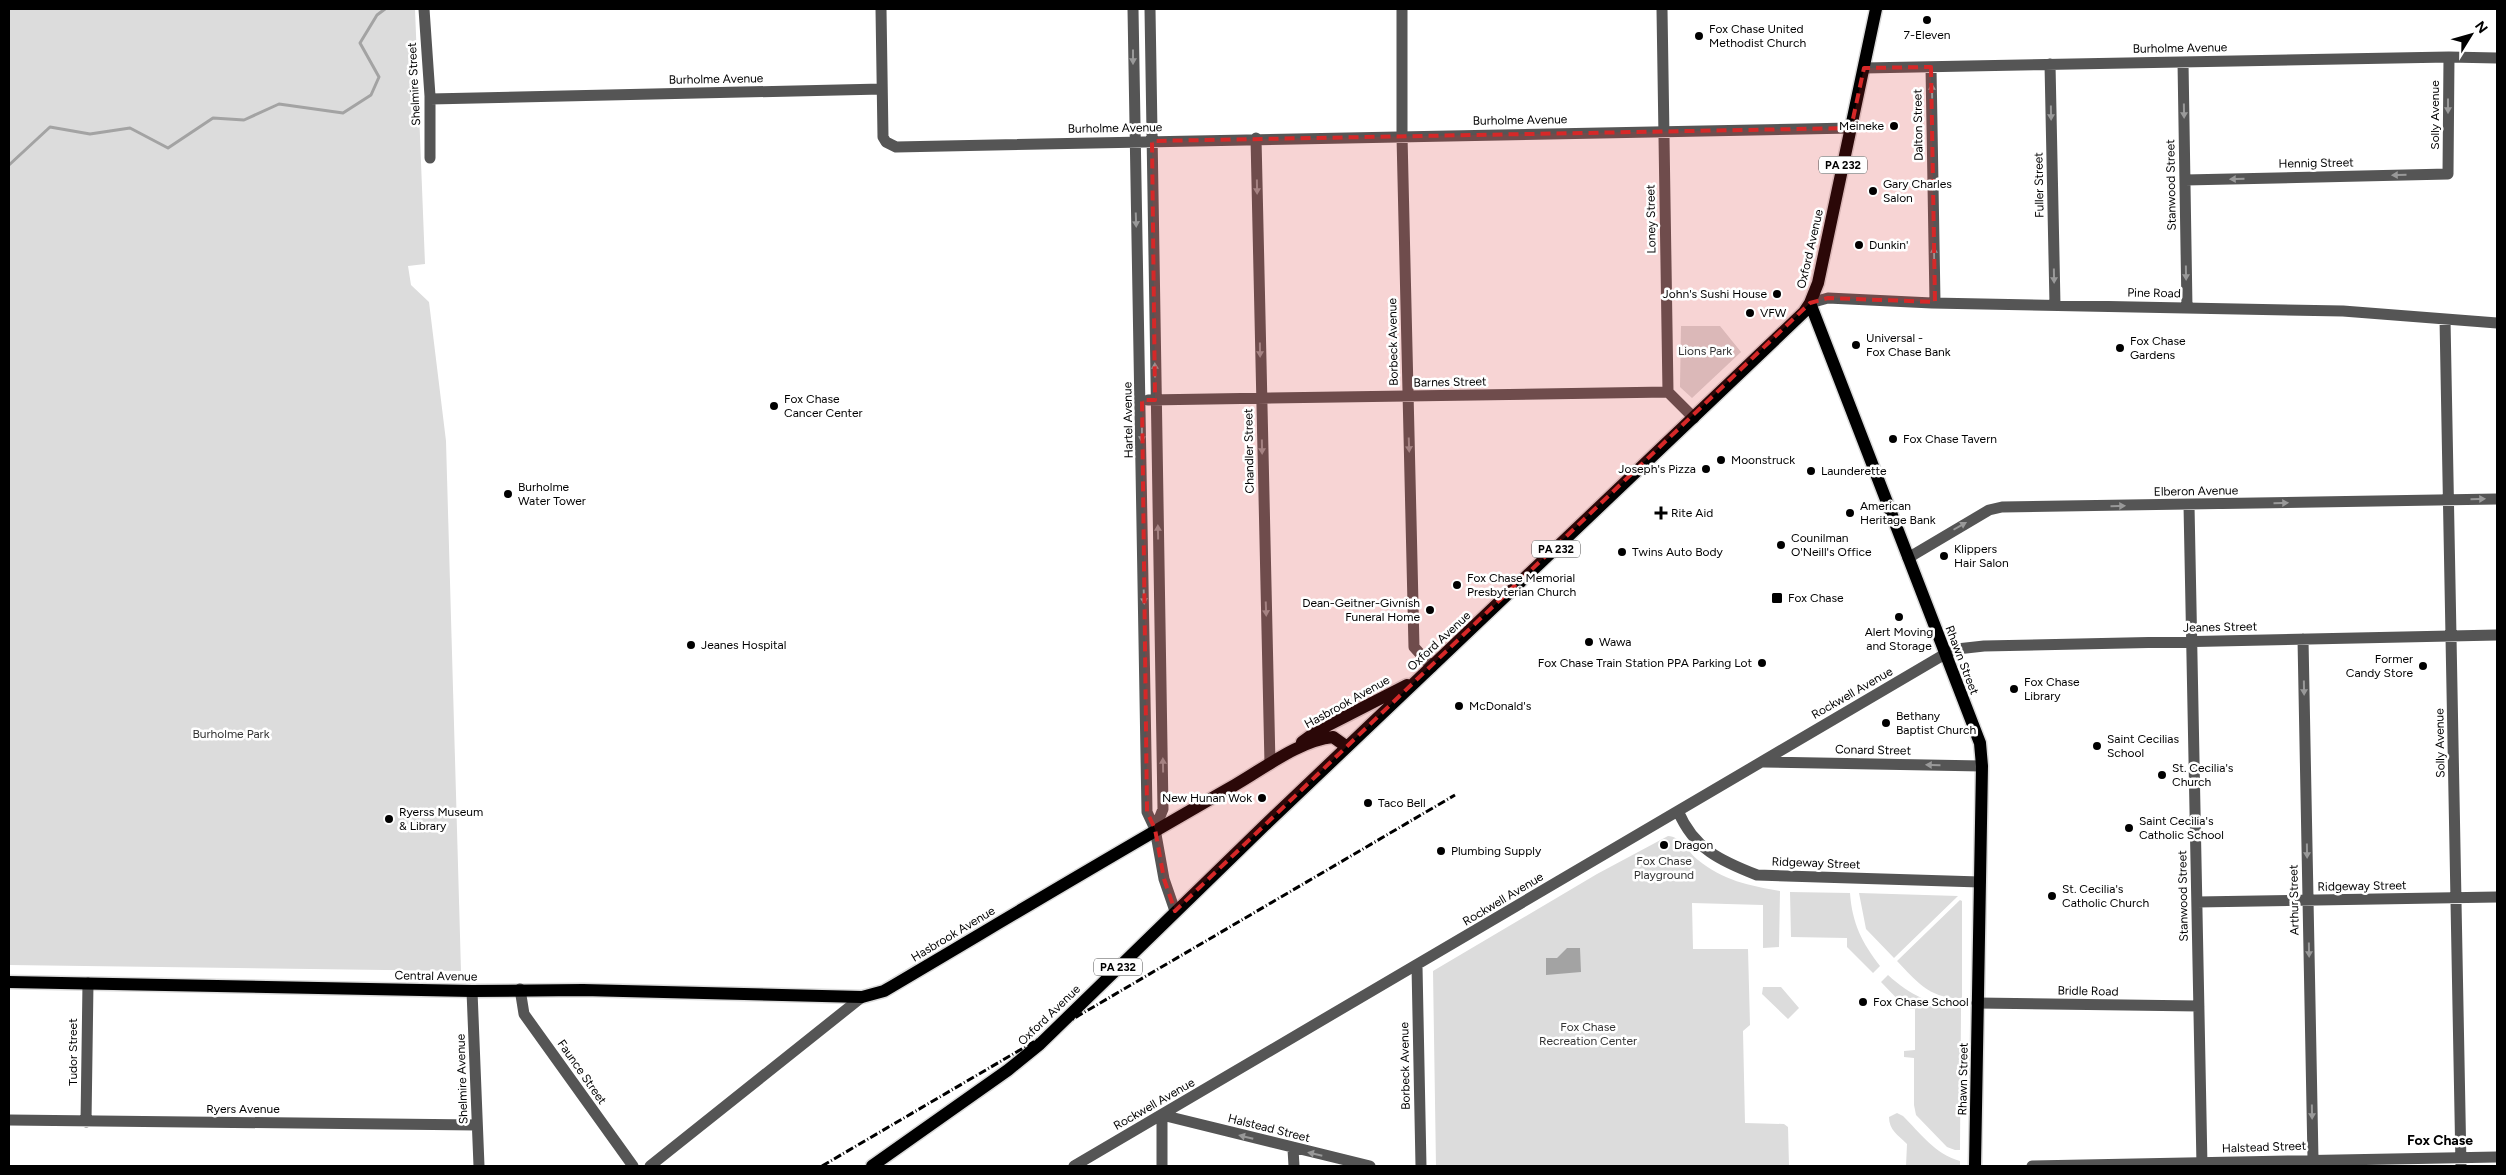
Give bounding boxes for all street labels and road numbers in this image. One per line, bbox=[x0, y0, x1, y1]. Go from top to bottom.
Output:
street label: Burholme Avenue bbox=[2133, 40, 2228, 56]
street label: Shelmire Street bbox=[405, 42, 423, 126]
street label: Burholme Avenue bbox=[669, 71, 764, 87]
street label: Solly Avenue bbox=[2428, 80, 2442, 150]
street label: Dalton Street bbox=[1910, 89, 1926, 161]
street label: Burholme Avenue bbox=[1473, 112, 1568, 128]
street label: Burholme Avenue bbox=[1068, 120, 1163, 136]
street label: Stanwood Street bbox=[2163, 139, 2179, 231]
street label: Fuller Street bbox=[2031, 152, 2047, 218]
street label: Hennig Street bbox=[2278, 155, 2354, 171]
road number: PA 232 bbox=[1819, 156, 1867, 174]
street label: Loney Street bbox=[1643, 184, 1659, 254]
street label: Oxford Avenue bbox=[1794, 208, 1826, 290]
street label: Pine Road bbox=[2127, 286, 2181, 300]
street label: Borbeck Avenue bbox=[1385, 298, 1401, 386]
street label: Barnes Street bbox=[1413, 374, 1487, 390]
street label: Hartel Avenue bbox=[1120, 381, 1136, 458]
street label: Chandler Street bbox=[1241, 408, 1257, 494]
street label: Elberon Avenue bbox=[2154, 483, 2239, 499]
road number: PA 232 bbox=[1532, 540, 1580, 558]
street label: Oxford Avenue bbox=[1405, 608, 1474, 674]
street label: Jeanes Street bbox=[2183, 619, 2258, 635]
street label: Rhawn Street bbox=[1942, 623, 1982, 697]
street label: Rockwell Avenue bbox=[1809, 664, 1895, 722]
street label: Hasbrook Avenue bbox=[1302, 673, 1392, 731]
street label: Solly Avenue bbox=[2432, 708, 2448, 778]
street label: Conard Street bbox=[1835, 742, 1912, 758]
street label: Stanwood Street bbox=[2175, 850, 2191, 942]
street label: Ridgeway Street bbox=[1771, 854, 1861, 872]
street label: Arthur Street bbox=[2286, 864, 2302, 935]
street label: Rockwell Avenue bbox=[1460, 869, 1546, 929]
street label: Ridgeway Street bbox=[2317, 878, 2407, 894]
street label: Hasbrook Avenue bbox=[909, 903, 998, 964]
road number: PA 232 bbox=[1094, 959, 1142, 976]
street label: Central Avenue bbox=[394, 968, 478, 984]
street label: Oxford Avenue bbox=[1015, 982, 1083, 1048]
street label: Bridle Road bbox=[2057, 983, 2119, 999]
street label: Tudor Street bbox=[66, 1018, 80, 1086]
street label: Borbeck Avenue bbox=[1397, 1022, 1413, 1110]
street label: Shelmire Avenue bbox=[453, 1033, 471, 1124]
street label: Faunce Street bbox=[555, 1037, 610, 1107]
street label: Rhawn Street bbox=[1955, 1042, 1971, 1116]
street label: Rockwell Avenue bbox=[1111, 1075, 1197, 1133]
street label: Ryers Avenue bbox=[206, 1102, 280, 1116]
street label: Halstead Street bbox=[1226, 1111, 1312, 1145]
street label: Halstead Street bbox=[2222, 1139, 2307, 1155]

